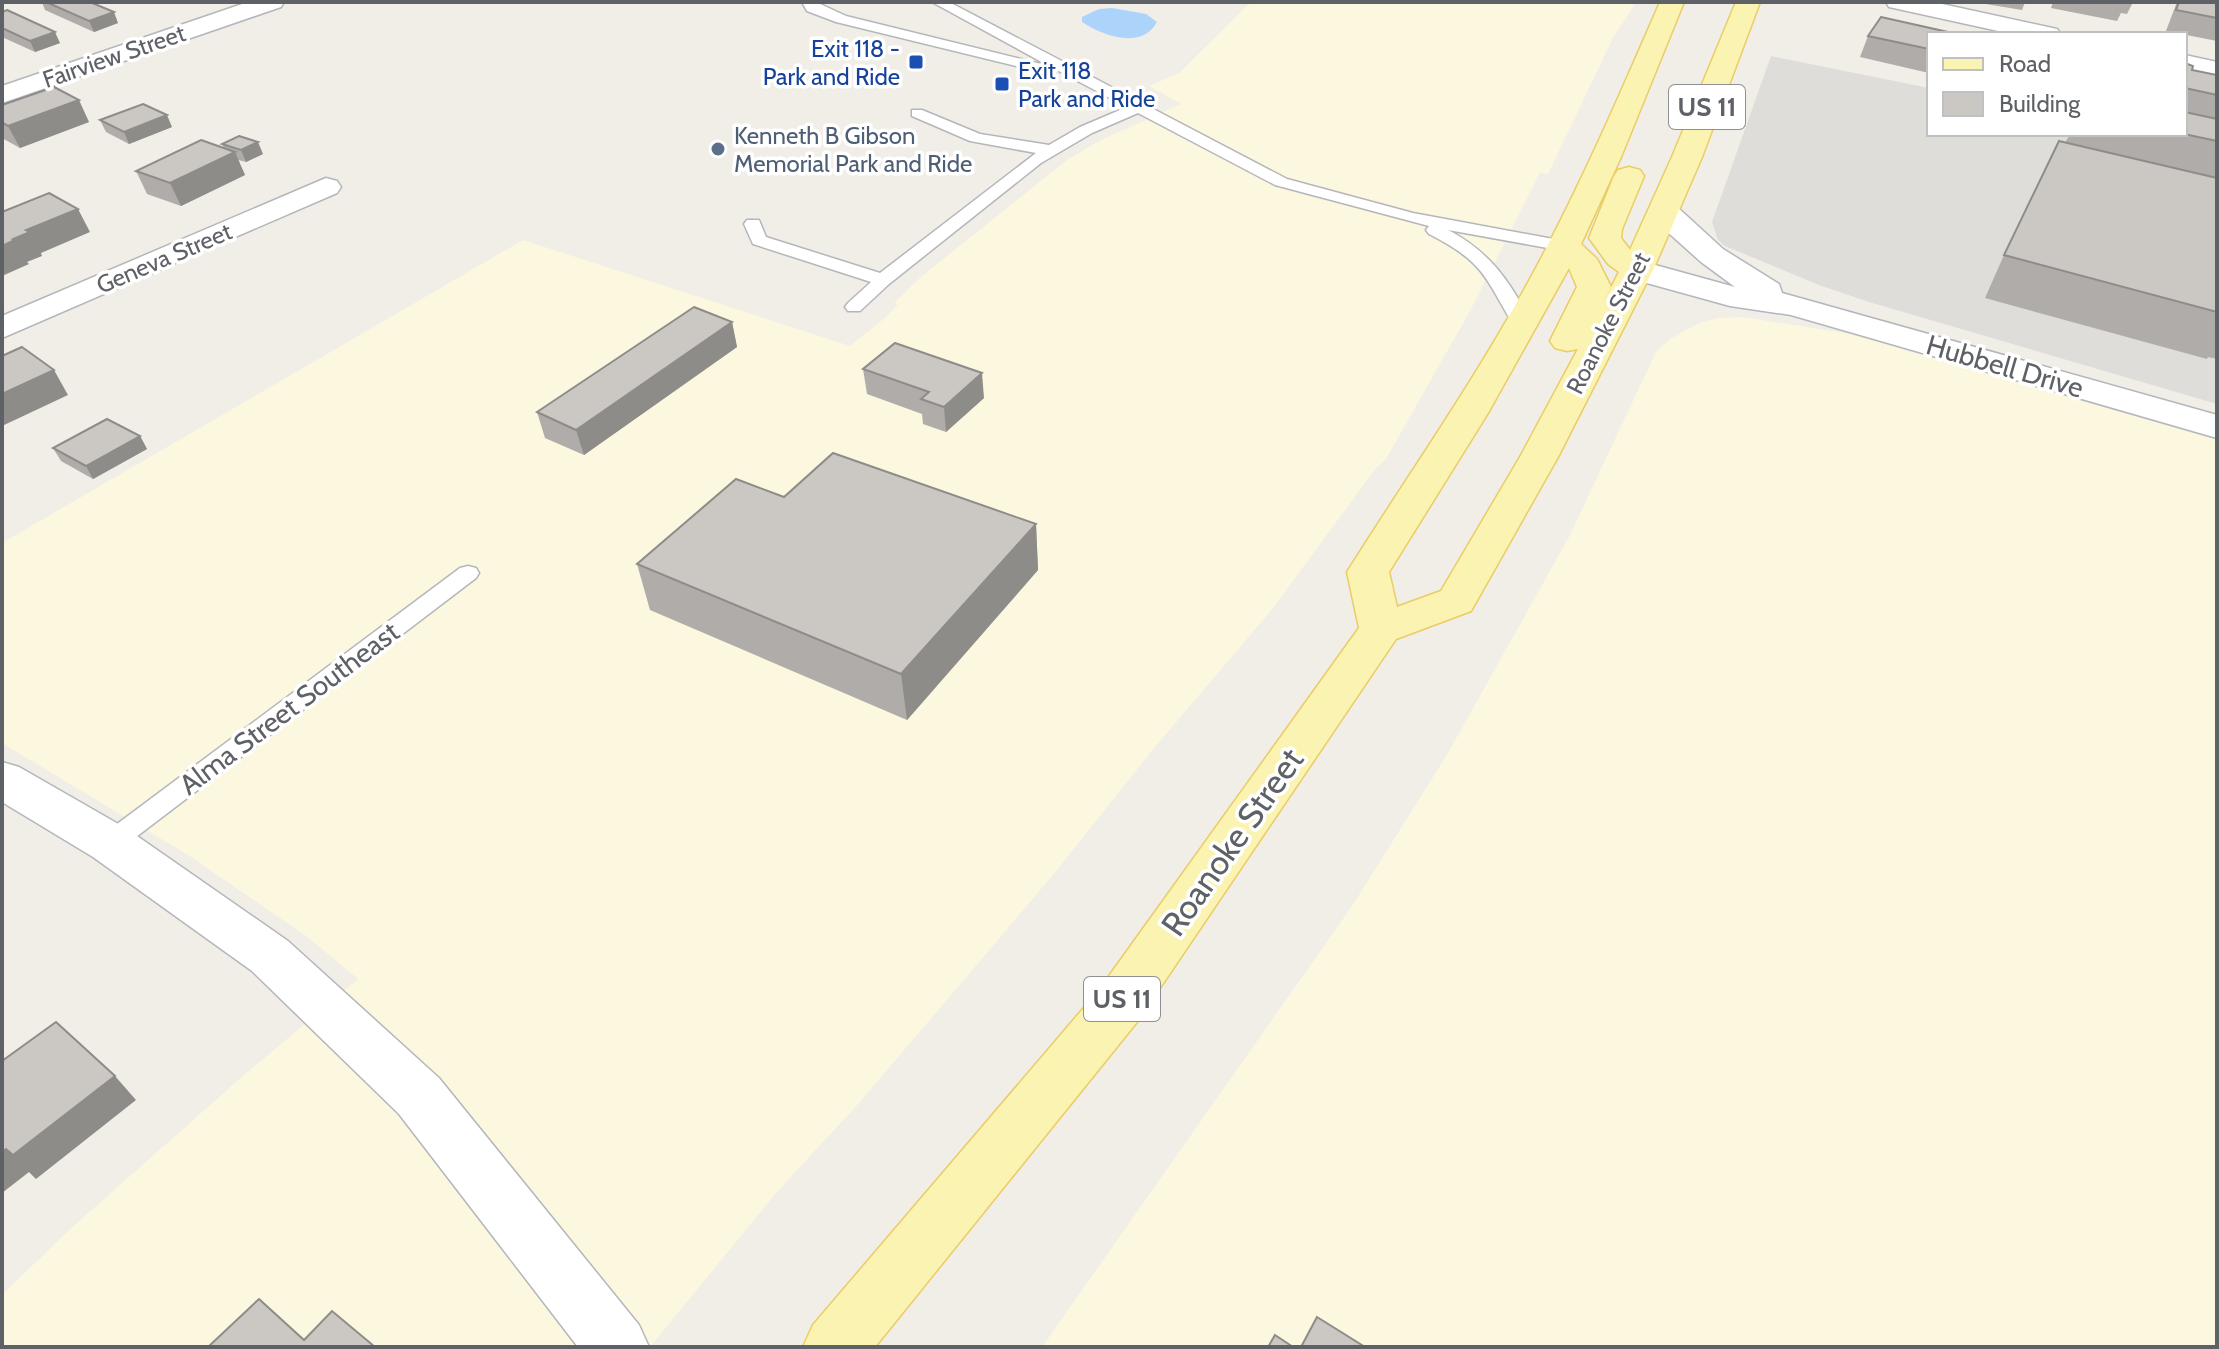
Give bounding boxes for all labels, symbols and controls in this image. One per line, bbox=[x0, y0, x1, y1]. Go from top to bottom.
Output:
street label: Fairview Street bbox=[39, 18, 189, 94]
legend bbox=[1927, 32, 2187, 136]
place label: Exit 118 - Park and Ride bbox=[763, 34, 900, 91]
text: Road bbox=[1999, 49, 2051, 78]
marker: Exit 118 - Park and Ride bbox=[907, 53, 925, 71]
place label: Exit 118 Park and Ride bbox=[1018, 56, 1155, 113]
marker: Exit 118 Park and Ride bbox=[993, 75, 1011, 93]
road number: US 11 bbox=[1669, 85, 1745, 129]
text: Building bbox=[1999, 89, 2081, 118]
place label: Kenneth B Gibson Memorial Park and Ride bbox=[734, 121, 972, 178]
marker: Kenneth B Gibson Memorial Park and Ride bbox=[709, 140, 727, 158]
street label: Geneva Street bbox=[92, 216, 236, 300]
street label: Roanoke Street bbox=[1560, 247, 1656, 399]
street label: Hubbell Drive bbox=[1923, 327, 2087, 405]
street label: Alma Street Southeast bbox=[173, 614, 405, 802]
street label: Roanoke Street bbox=[1152, 740, 1312, 944]
road number: US 11 bbox=[1084, 977, 1160, 1021]

